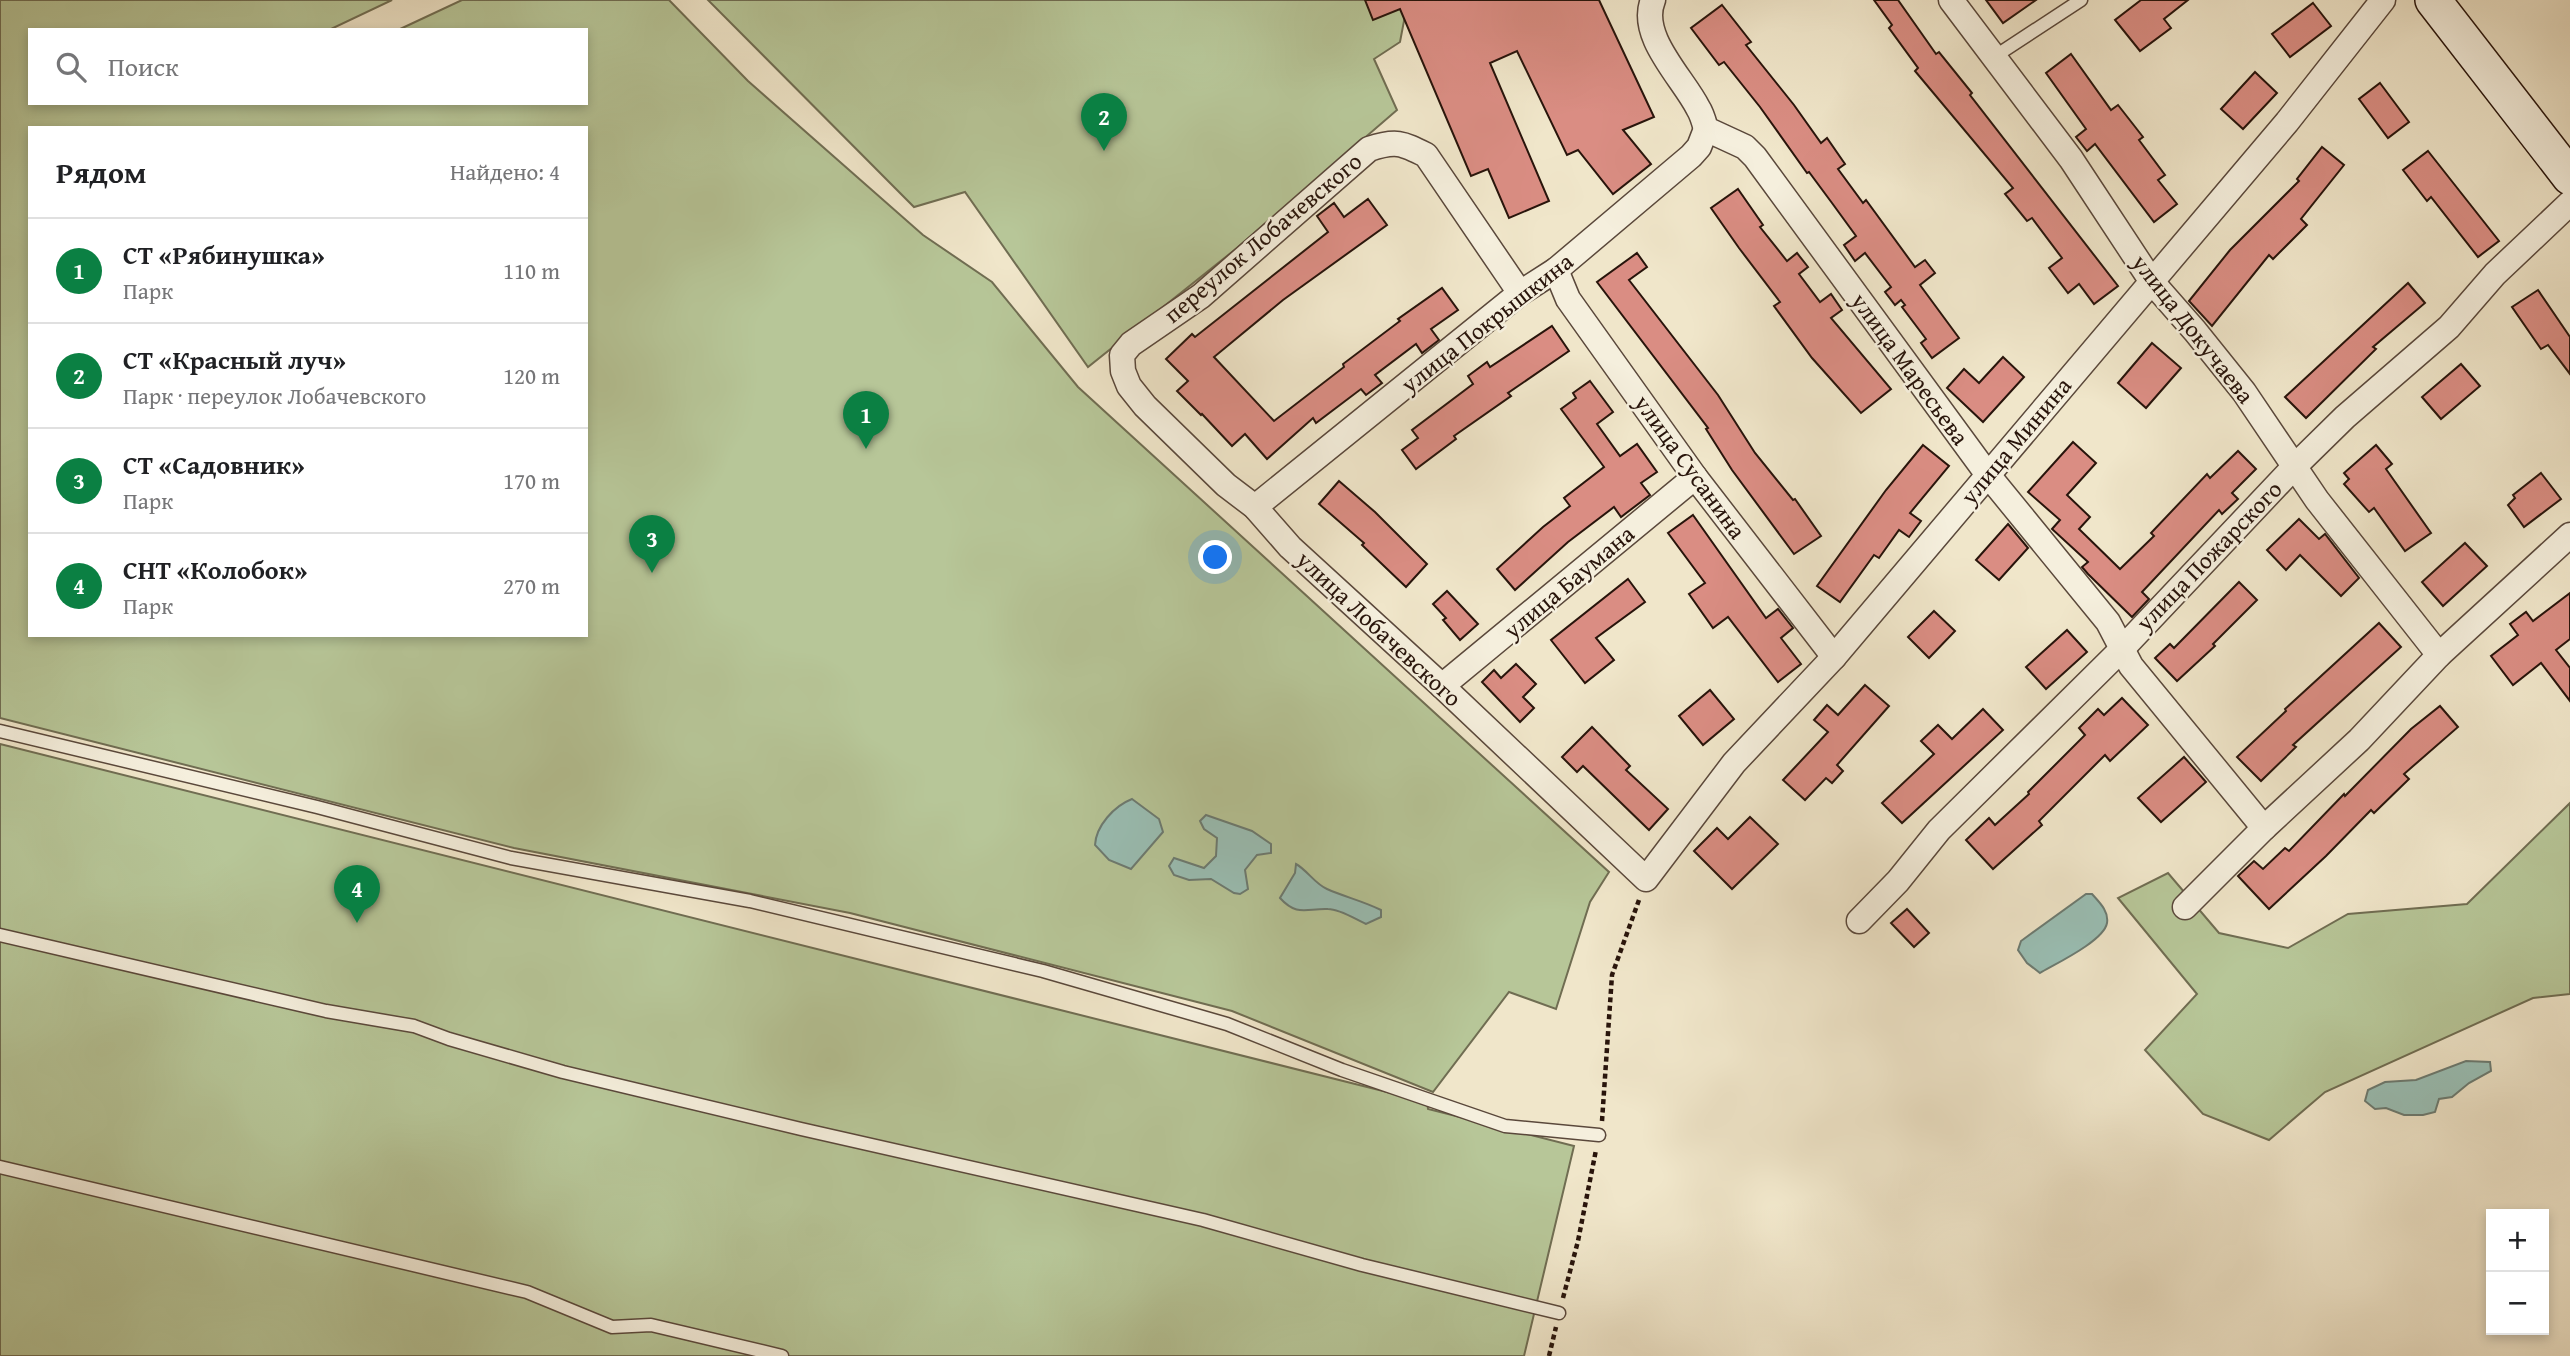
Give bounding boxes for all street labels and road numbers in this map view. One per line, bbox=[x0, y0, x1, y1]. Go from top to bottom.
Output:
street label: переулок Лобачевского bbox=[1156, 144, 1369, 331]
street label: улица Покрышкина bbox=[1392, 244, 1581, 402]
street label: улица Докучаева bbox=[2123, 246, 2263, 411]
street label: улица Маресьева bbox=[1842, 284, 1978, 453]
street label: улица Минина bbox=[1951, 369, 2080, 513]
street label: улица Сусанина bbox=[1625, 386, 1755, 547]
street label: улица Пожарского bbox=[2127, 472, 2290, 640]
street label: улица Баумана bbox=[1495, 516, 1642, 647]
street label: улица Лобачевского bbox=[1288, 542, 1470, 715]

